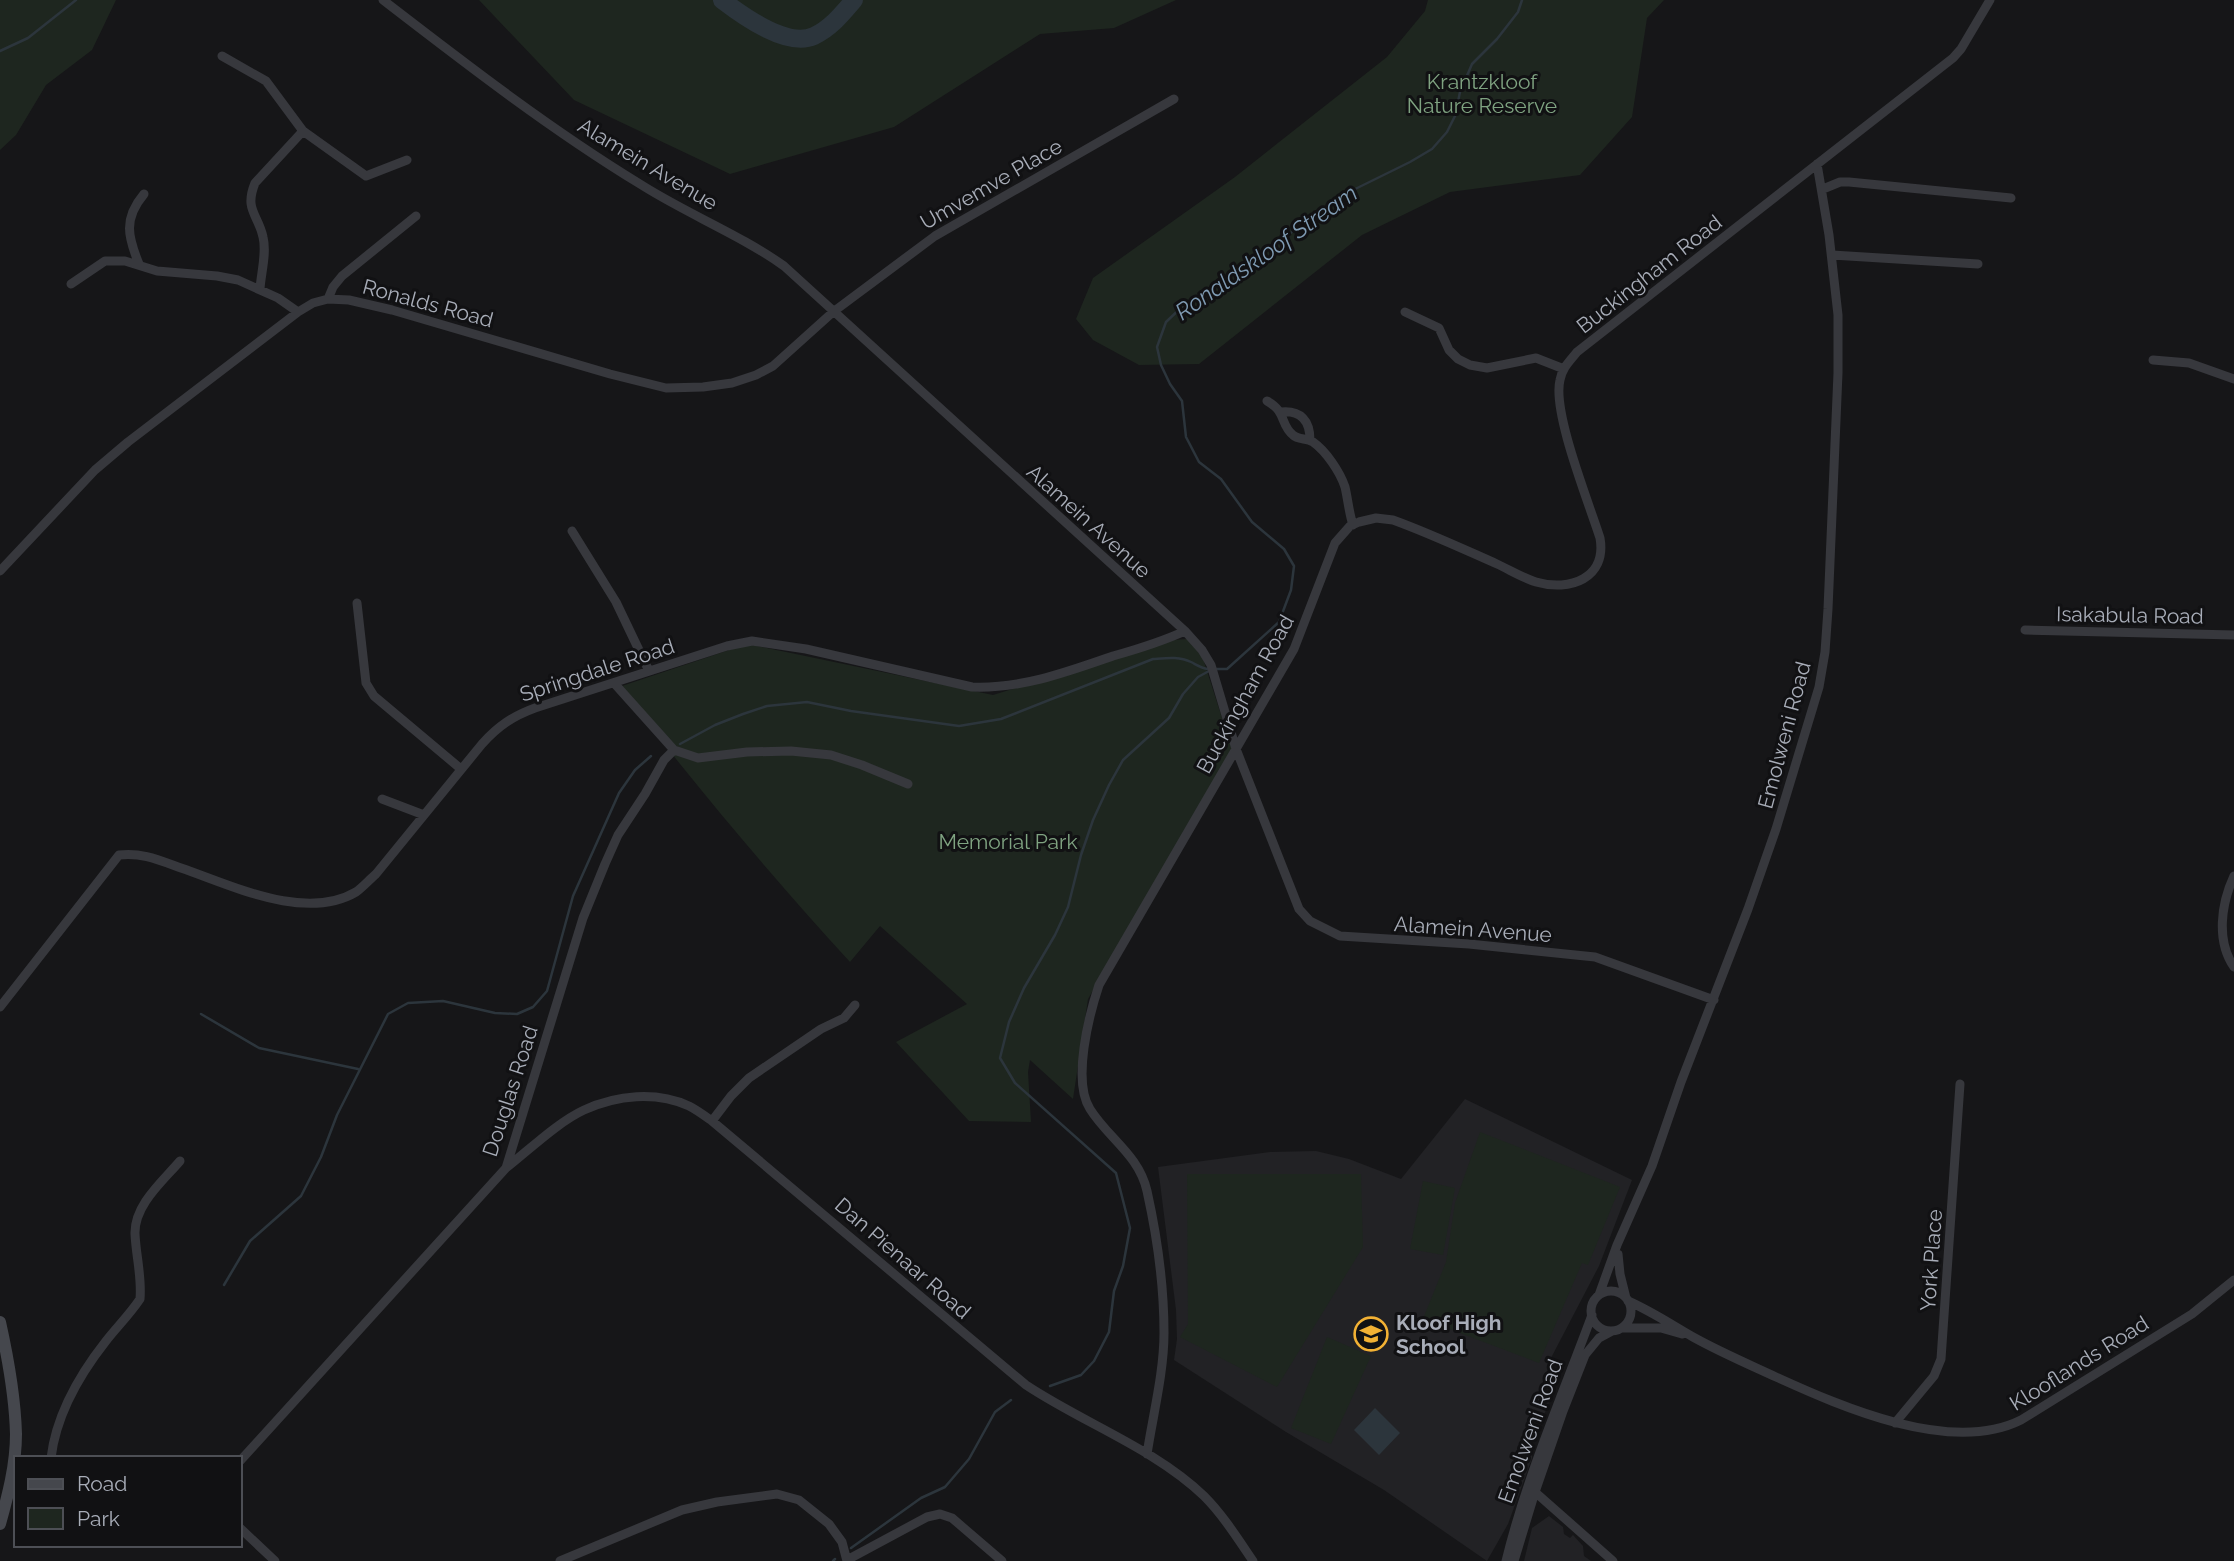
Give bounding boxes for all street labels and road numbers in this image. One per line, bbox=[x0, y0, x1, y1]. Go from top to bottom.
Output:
street label: Alamein Avenue bbox=[574, 113, 722, 215]
street label: Umvemve Place bbox=[916, 133, 1066, 235]
street label: Buckingham Road bbox=[1571, 209, 1727, 339]
street label: Ronalds Road bbox=[360, 274, 496, 332]
street label: Alamein Avenue bbox=[1022, 459, 1156, 583]
street label: Isakabula Road bbox=[2056, 601, 2204, 629]
street label: Buckingham Road bbox=[1191, 610, 1299, 778]
street label: Springdale Road bbox=[517, 633, 677, 707]
street label: Emolweni Road bbox=[1752, 659, 1816, 811]
street label: Alamein Avenue bbox=[1393, 911, 1553, 947]
street label: Douglas Road bbox=[477, 1022, 543, 1160]
street label: Dan Pienaar Road bbox=[830, 1192, 976, 1324]
street label: York Place bbox=[1915, 1208, 1947, 1312]
street label: Klooflands Road bbox=[2005, 1310, 2153, 1416]
street label: Emolweni Road bbox=[1492, 1356, 1568, 1506]

